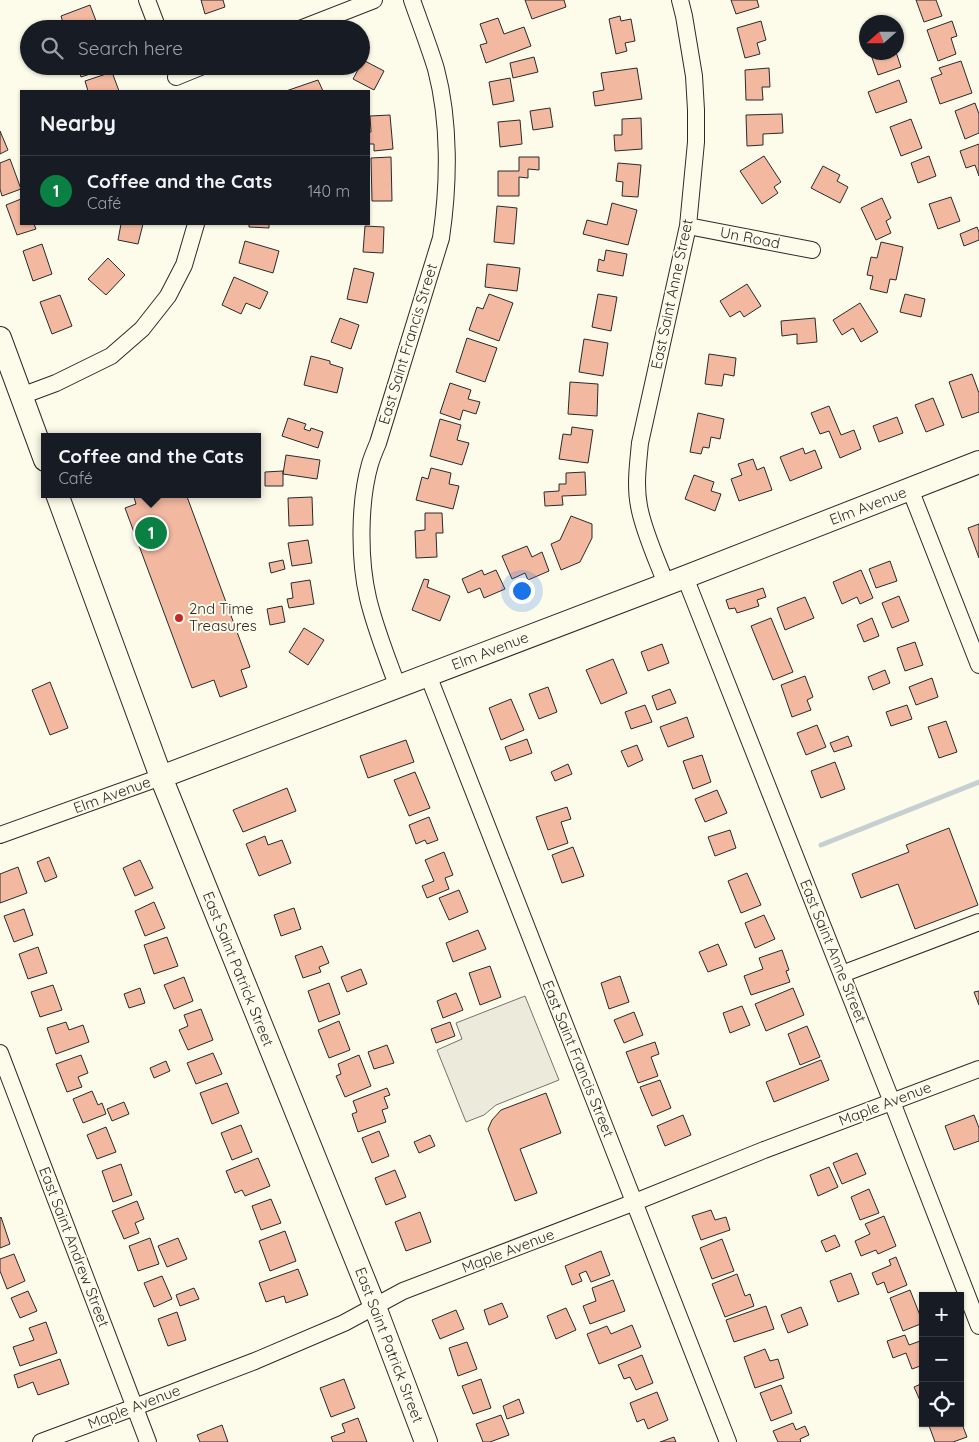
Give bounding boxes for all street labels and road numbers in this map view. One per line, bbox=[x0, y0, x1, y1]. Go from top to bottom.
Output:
street label: East Saint Anne Street bbox=[646, 217, 697, 371]
street label: Un Road bbox=[718, 222, 782, 253]
street label: East Saint Francis Street bbox=[374, 261, 441, 427]
street label: Elm Avenue bbox=[827, 482, 909, 529]
street label: Elm Avenue bbox=[449, 627, 531, 674]
street label: Elm Avenue bbox=[71, 772, 153, 817]
street label: East Saint Anne Street bbox=[796, 876, 871, 1025]
street label: East Saint Patrick Street bbox=[199, 889, 278, 1049]
street label: East Saint Francis Street bbox=[538, 978, 619, 1140]
street label: Maple Avenue bbox=[836, 1077, 934, 1130]
street label: East Saint Andrew Street bbox=[35, 1164, 114, 1330]
street label: Maple Avenue bbox=[459, 1224, 557, 1277]
street label: East Saint Patrick Street bbox=[351, 1264, 428, 1425]
street label: Maple Avenue bbox=[85, 1380, 183, 1433]

